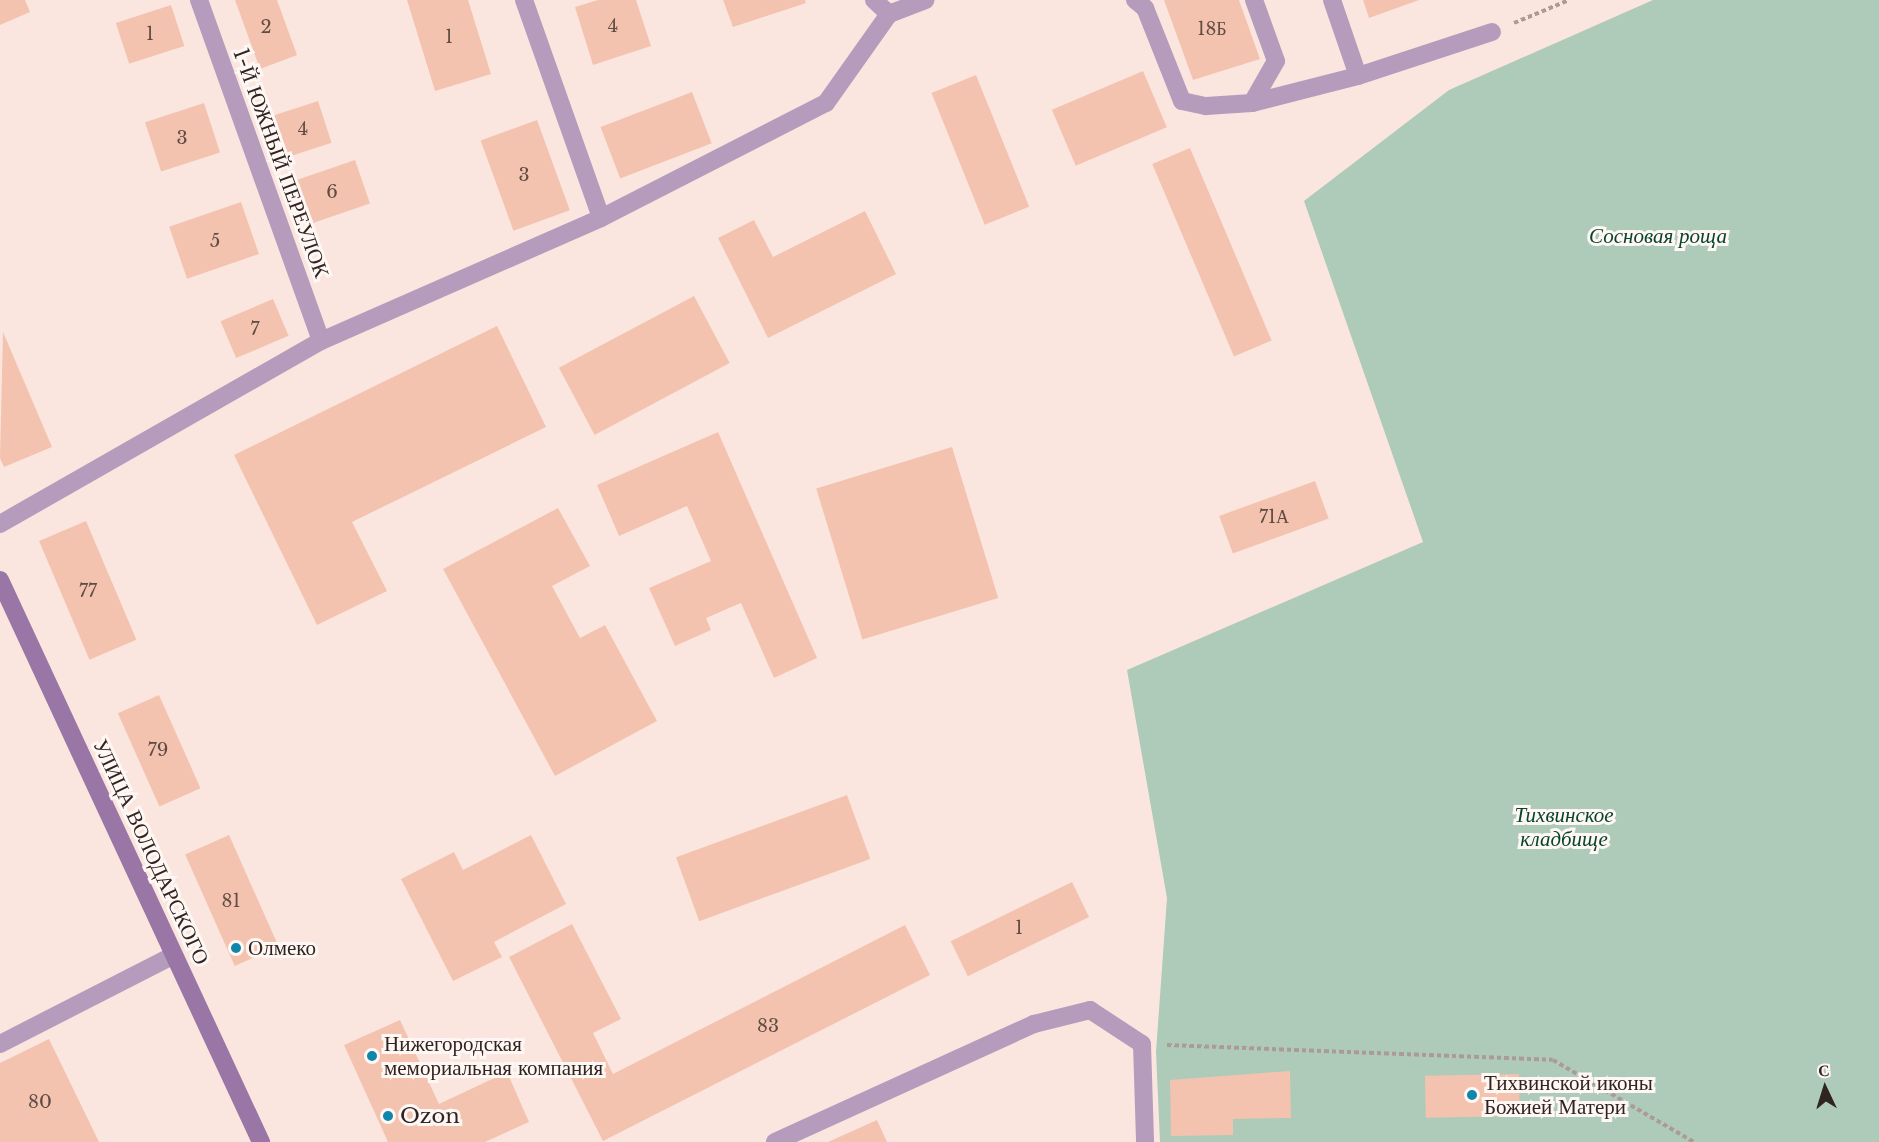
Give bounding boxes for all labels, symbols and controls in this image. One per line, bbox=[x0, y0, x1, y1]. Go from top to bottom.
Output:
house number: 4 bbox=[608, 15, 618, 37]
house number: 2 bbox=[260, 16, 272, 38]
house number: 18Б bbox=[1197, 18, 1227, 40]
house number: 1 bbox=[146, 23, 154, 45]
house number: 1 bbox=[445, 26, 453, 48]
street label: 1-Й ЮЖНЫЙ ПЕРЕУЛОК bbox=[228, 45, 334, 281]
house number: 4 bbox=[298, 118, 308, 140]
house number: 3 bbox=[176, 127, 188, 149]
house number: 3 bbox=[518, 164, 530, 186]
house number: 6 bbox=[326, 181, 338, 203]
park label: Сосновая роща bbox=[1589, 223, 1727, 249]
house number: 5 bbox=[210, 230, 220, 252]
house number: 7 bbox=[250, 318, 260, 340]
house number: 71А bbox=[1259, 506, 1289, 528]
house number: 77 bbox=[79, 580, 97, 602]
street label: УЛИЦА ВОЛОДАРСКОГО bbox=[88, 735, 214, 969]
house number: 79 bbox=[148, 739, 168, 761]
park label: Тихвинское кладбище bbox=[1514, 802, 1614, 852]
house number: 81 bbox=[222, 890, 240, 912]
house number: 1 bbox=[1015, 917, 1023, 939]
place label: Олмеко bbox=[248, 935, 316, 961]
marker: Олмеко bbox=[229, 941, 243, 955]
house number: 83 bbox=[757, 1015, 779, 1037]
place label: Нижегородская мемориальная компания bbox=[384, 1031, 603, 1081]
marker: Нижегородская мемориальная компания bbox=[365, 1049, 379, 1063]
north arrow bbox=[1795, 1058, 1855, 1118]
text: С bbox=[1817, 1060, 1830, 1080]
place label: Тихвинской иконы Божией Матери bbox=[1484, 1070, 1653, 1120]
marker: Тихвинской иконы Божией Матери bbox=[1465, 1088, 1479, 1102]
house number: 80 bbox=[28, 1091, 52, 1113]
place label: Ozon bbox=[400, 1103, 460, 1129]
marker: Ozon bbox=[381, 1109, 395, 1123]

